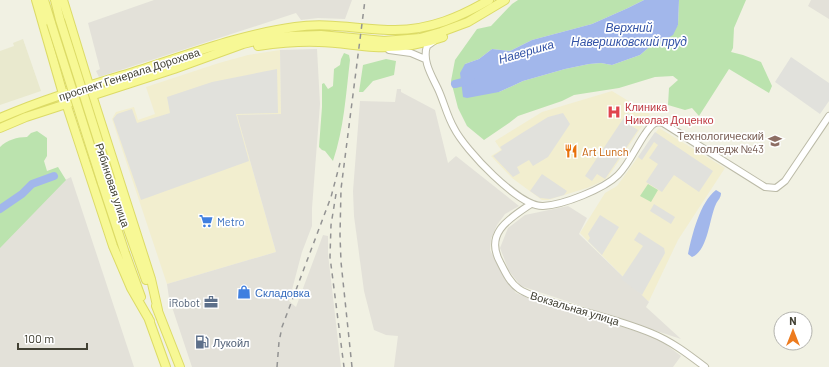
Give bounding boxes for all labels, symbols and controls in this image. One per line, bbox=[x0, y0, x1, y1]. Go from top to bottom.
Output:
water label: Верхний Навершковский пруд bbox=[571, 20, 687, 49]
water label: Навершка bbox=[497, 36, 556, 67]
street label: проспект Генерала Дорохова bbox=[57, 45, 202, 103]
place label: Клиника Николая Доценко bbox=[625, 100, 714, 126]
hospital icon: Клиника Николая Доценко bbox=[606, 104, 622, 120]
place label: Технологический колледж №43 bbox=[677, 129, 764, 155]
school or university icon: Технологический колледж №43 bbox=[767, 133, 783, 149]
street label: Рябиновая улица bbox=[93, 141, 133, 230]
restaurant icon: Art Lunch bbox=[563, 143, 579, 159]
place label: Art Lunch bbox=[582, 145, 629, 158]
supermarket icon: Metro bbox=[198, 213, 214, 229]
place label: Metro bbox=[217, 215, 245, 228]
shop icon: Складовка bbox=[236, 284, 252, 300]
place label: Складовка bbox=[255, 286, 311, 299]
street label: Вокзальная улица bbox=[529, 288, 622, 328]
office icon: iRobot bbox=[203, 294, 219, 310]
place label: iRobot bbox=[169, 296, 200, 309]
north arrow bbox=[773, 311, 813, 351]
text: N bbox=[789, 314, 797, 327]
scale bar bbox=[18, 325, 87, 351]
text: 100 m bbox=[24, 331, 54, 345]
fuel station icon: Лукойл bbox=[194, 334, 210, 350]
place label: Лукойл bbox=[213, 336, 249, 349]

